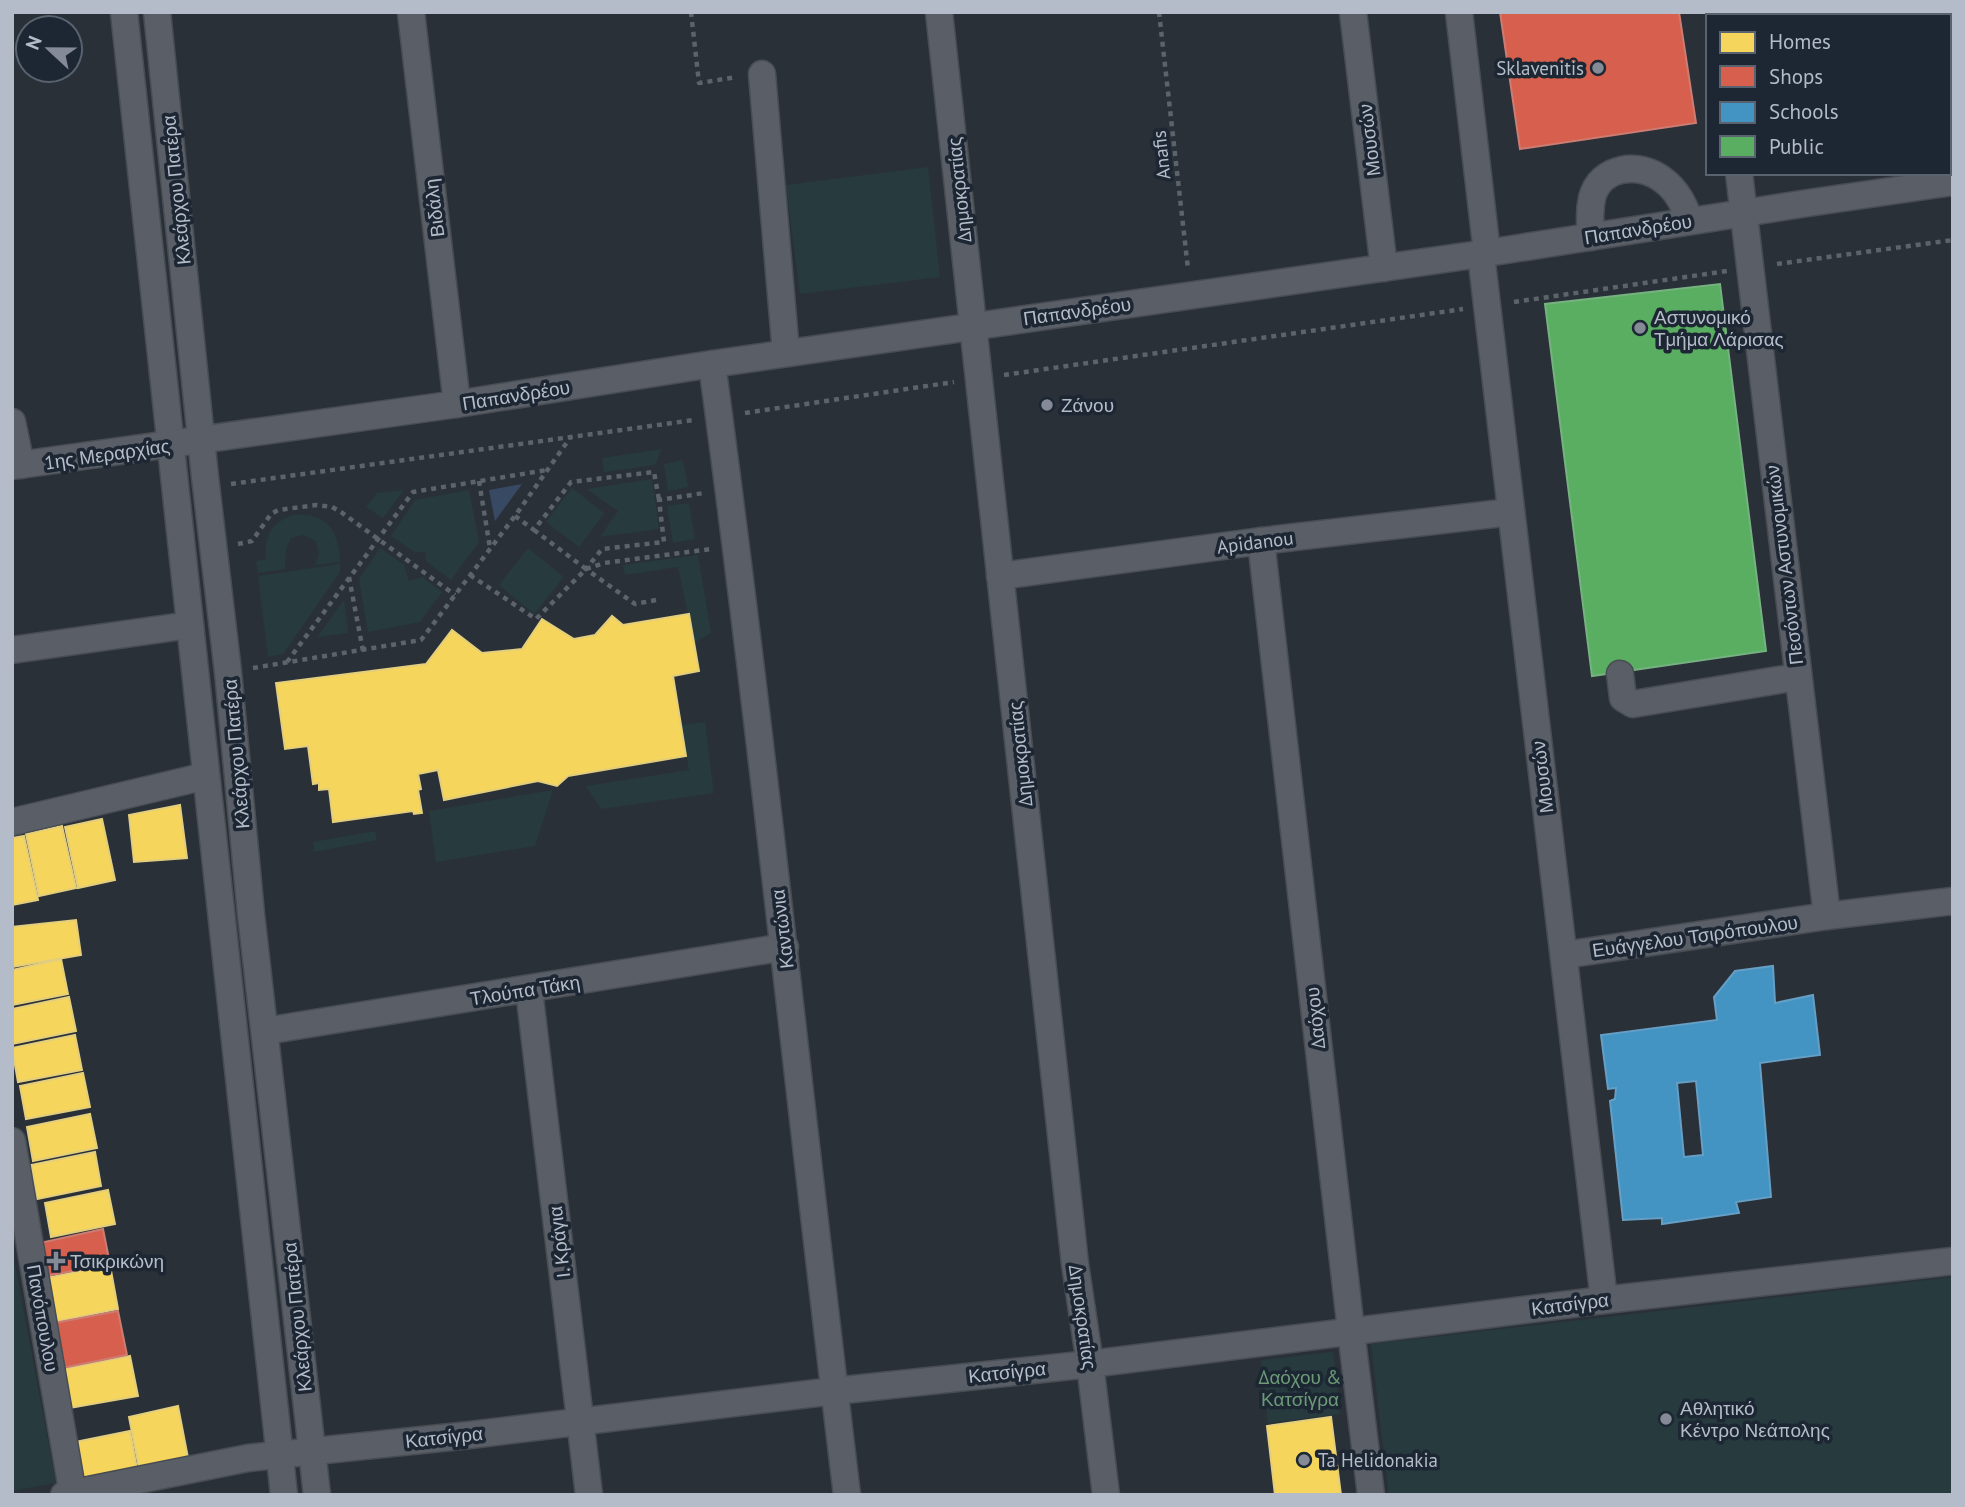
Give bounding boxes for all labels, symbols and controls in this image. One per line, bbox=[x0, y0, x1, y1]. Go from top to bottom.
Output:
north arrow bbox=[14, 14, 84, 84]
legend bbox=[1706, 14, 1951, 175]
text: Homes bbox=[1769, 28, 1831, 55]
text: N bbox=[20, 32, 47, 53]
place label: Sklavenitis bbox=[1496, 56, 1584, 80]
marker: Sklavenitis bbox=[1590, 60, 1606, 76]
text: Shops bbox=[1769, 63, 1823, 90]
text: Schools bbox=[1769, 98, 1839, 125]
street label: Μουσών bbox=[1353, 102, 1385, 178]
street label: Κλεάρχου Πατέρα bbox=[156, 114, 196, 266]
street label: Anafis bbox=[1146, 129, 1176, 181]
text: Public bbox=[1769, 133, 1824, 160]
street label: Δημοκρατίας bbox=[942, 136, 976, 244]
street label: Βιδάλη bbox=[419, 177, 449, 239]
street label: Παπανδρέου bbox=[1582, 209, 1694, 249]
street label: Παπανδρέου bbox=[1022, 292, 1132, 330]
place label: Αστυνομικό Τμήμα Λάρισας bbox=[1654, 305, 1784, 351]
marker: Αστυνομικό Τμήμα Λάρισας bbox=[1632, 320, 1648, 336]
street label: Παπανδρέου bbox=[460, 375, 572, 415]
place label: Ζάνου bbox=[1061, 393, 1114, 417]
marker: Ζάνου bbox=[1039, 397, 1055, 413]
street label: 1ης Μεραρχίας bbox=[43, 433, 171, 475]
street label: Πεσόντων Αστυνομικών bbox=[1760, 464, 1808, 666]
street label: Apidanou bbox=[1215, 525, 1295, 559]
street label: Κλεάρχου Πατέρα bbox=[217, 678, 255, 830]
street label: Δημοκρατίας bbox=[1003, 700, 1037, 808]
street label: Μουσών bbox=[1526, 739, 1558, 815]
street label: Καντώνια bbox=[765, 888, 799, 970]
street label: Ευάγγελου Τσιρόπουλου bbox=[1591, 910, 1799, 962]
street label: Τλούπα Τάκη bbox=[468, 969, 582, 1011]
street label: Δαόχου bbox=[1300, 986, 1330, 1050]
street label: Ι. Κράγια bbox=[543, 1205, 575, 1279]
street label: Κλεάρχου Πατέρα bbox=[277, 1241, 317, 1393]
place label: Τσικρικώνη bbox=[70, 1249, 164, 1273]
marker: Τσικρικώνη bbox=[48, 1253, 64, 1269]
street label: Πανόπουλου bbox=[22, 1262, 64, 1374]
street label: Δημοκρατίας bbox=[1064, 1263, 1102, 1371]
street label: Κατσίγρα bbox=[1530, 1287, 1610, 1321]
street label: Κατσίγρα bbox=[967, 1356, 1047, 1388]
park label: Δαόχου & Κατσίγρα bbox=[1259, 1365, 1341, 1411]
place label: Αθλητικό Κέντρο Νεάπολης bbox=[1680, 1396, 1830, 1442]
marker: Αθλητικό Κέντρο Νεάπολης bbox=[1658, 1411, 1674, 1427]
street label: Κατσίγρα bbox=[404, 1421, 484, 1453]
place label: Ta Helidonakia bbox=[1318, 1448, 1438, 1472]
marker: Ta Helidonakia bbox=[1296, 1452, 1312, 1468]

